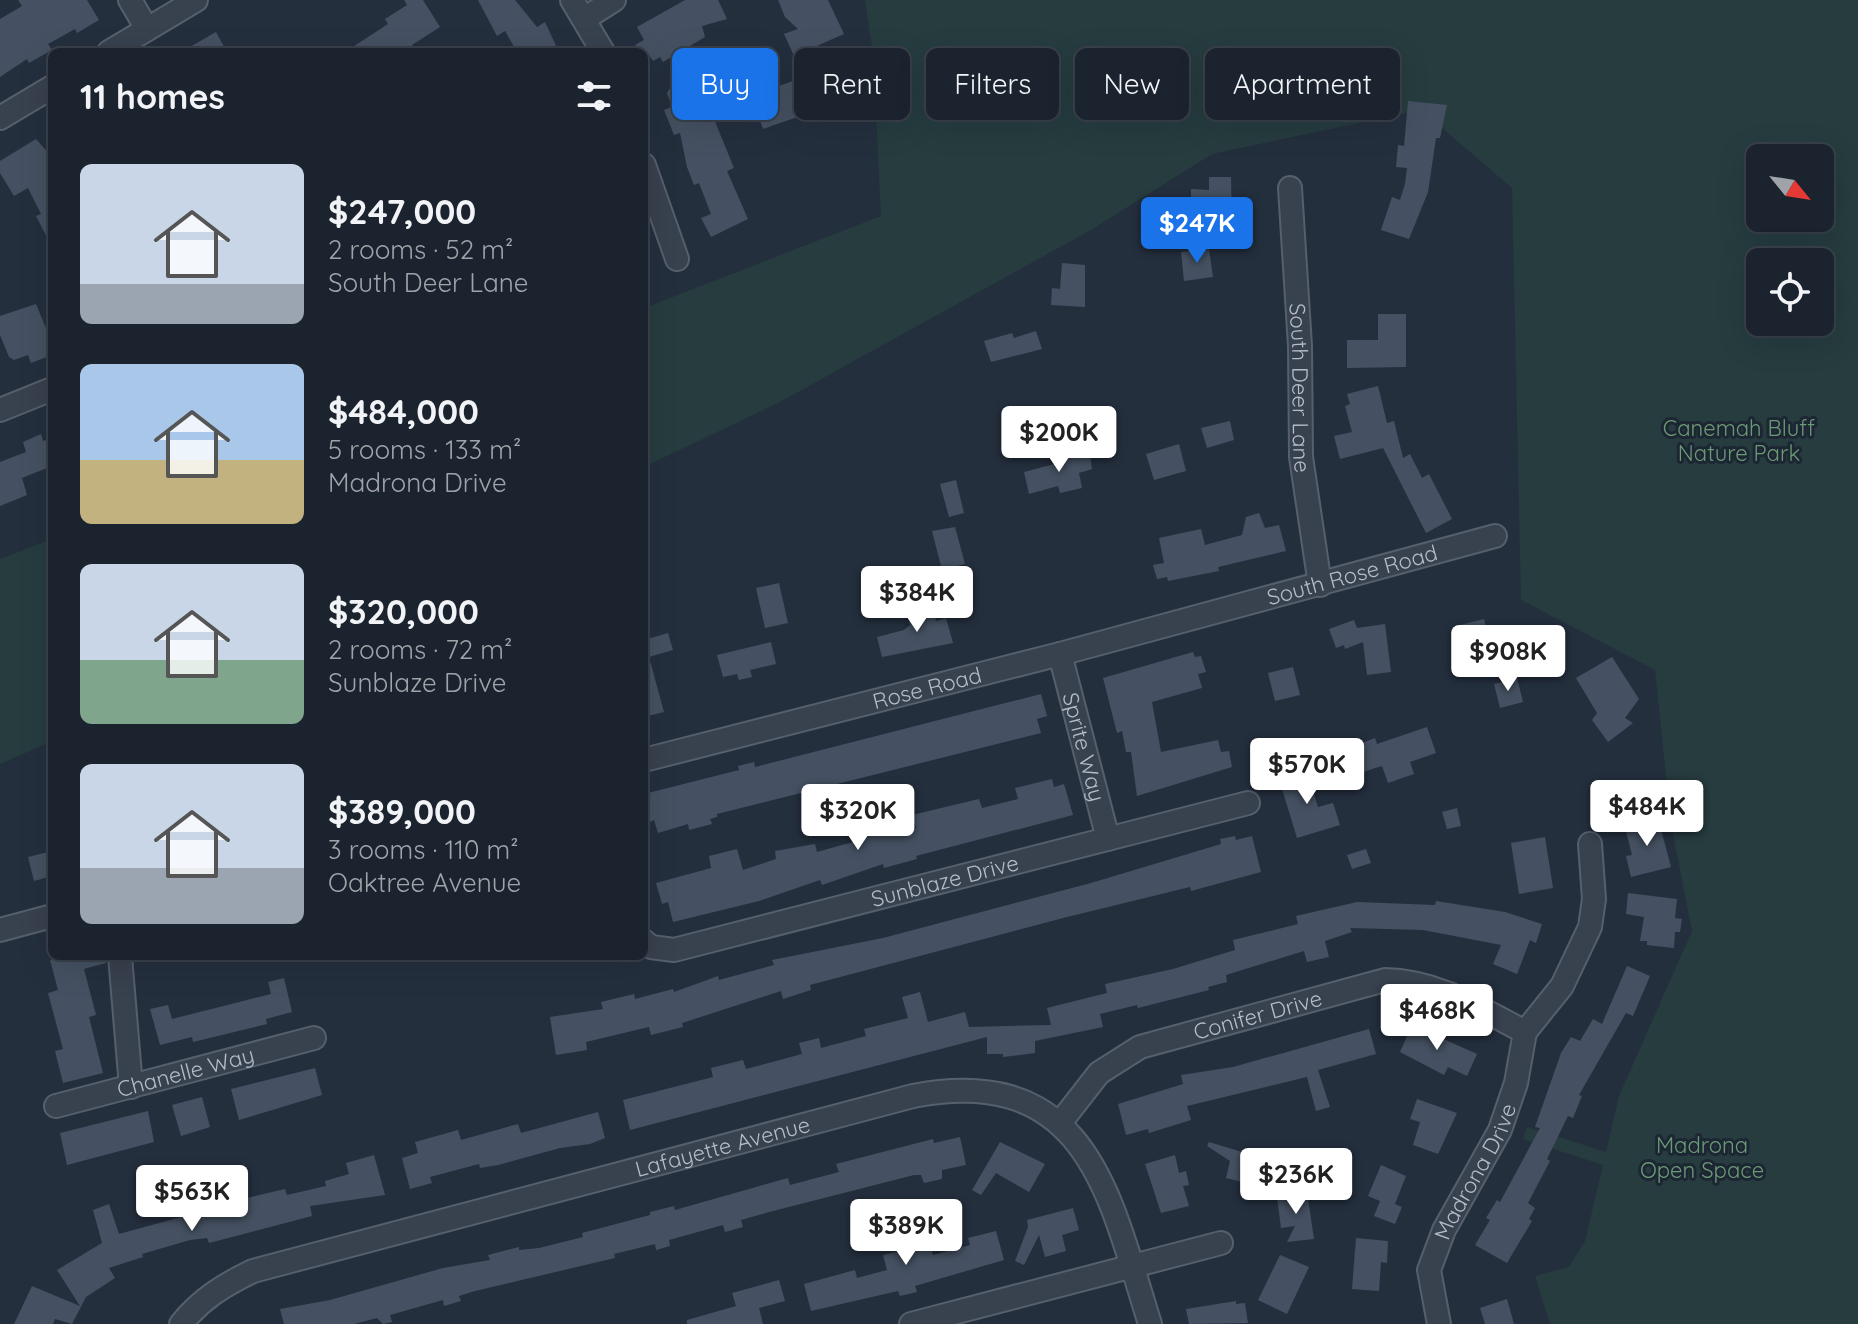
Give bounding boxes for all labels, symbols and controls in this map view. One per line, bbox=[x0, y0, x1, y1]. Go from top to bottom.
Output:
chip: Buy bbox=[672, 48, 778, 120]
chip: Rent bbox=[794, 48, 910, 120]
chip: Filters bbox=[926, 48, 1059, 120]
chip: New bbox=[1075, 48, 1189, 120]
chip: Apartment bbox=[1205, 48, 1400, 120]
icon: filters bbox=[572, 74, 616, 118]
text: 11 homes bbox=[80, 75, 225, 118]
north arrow bbox=[1746, 144, 1834, 232]
map controls bbox=[1746, 144, 1834, 336]
text: $247,000 bbox=[328, 190, 476, 233]
icon: home bbox=[144, 196, 240, 292]
pin: $247K bbox=[1141, 197, 1253, 265]
text: $247K bbox=[1159, 206, 1235, 239]
text: 2 rooms · 52 m² bbox=[328, 233, 513, 266]
button: locate bbox=[1746, 248, 1834, 336]
text: South Deer Lane bbox=[328, 266, 529, 299]
street label: South Deer Lane bbox=[1283, 302, 1317, 474]
text: $484,000 bbox=[328, 390, 479, 433]
icon: home bbox=[144, 396, 240, 492]
pin: $200K bbox=[1003, 406, 1115, 474]
park label: Canemah Bluff Nature Park bbox=[1663, 414, 1815, 467]
text: $200K bbox=[1019, 415, 1099, 448]
text: 5 rooms · 133 m² bbox=[328, 433, 521, 466]
text: Madrona Drive bbox=[328, 466, 507, 499]
street label: South Rose Road bbox=[1264, 538, 1441, 611]
pin: $384K bbox=[861, 566, 973, 634]
text: $384K bbox=[879, 575, 955, 608]
text: $320,000 bbox=[328, 590, 479, 633]
icon: home bbox=[144, 596, 240, 692]
pin: $908K bbox=[1452, 625, 1564, 693]
text: 2 rooms · 72 m² bbox=[328, 633, 512, 666]
text: $908K bbox=[1469, 634, 1547, 667]
street label: Rose Road bbox=[870, 661, 984, 715]
text: Sunblaze Drive bbox=[328, 666, 507, 699]
street label: Sprite Way bbox=[1057, 689, 1112, 804]
pin: $570K bbox=[1251, 738, 1363, 806]
text: $570K bbox=[1268, 747, 1346, 780]
pin: $484K bbox=[1591, 780, 1703, 848]
pin: $320K bbox=[802, 784, 914, 852]
text: $484K bbox=[1608, 789, 1686, 822]
text: $389,000 bbox=[328, 790, 476, 833]
text: $320K bbox=[819, 793, 897, 826]
icon: home bbox=[144, 796, 240, 892]
text: 3 rooms · 110 m² bbox=[328, 833, 519, 866]
street label: Sunblaze Drive bbox=[868, 848, 1022, 913]
text: Oaktree Avenue bbox=[328, 866, 521, 899]
street label: Conifer Drive bbox=[1190, 984, 1325, 1046]
pin: $468K bbox=[1381, 984, 1493, 1052]
text: $468K bbox=[1399, 993, 1475, 1026]
street label: Chanelle Way bbox=[114, 1040, 257, 1103]
street label: Madrona Drive bbox=[1428, 1100, 1522, 1244]
street label: Lafayette Avenue bbox=[632, 1110, 813, 1183]
park label: Madrona Open Space bbox=[1640, 1131, 1764, 1184]
pin: $236K bbox=[1240, 1148, 1352, 1216]
text: $236K bbox=[1258, 1157, 1334, 1190]
pin: $563K bbox=[136, 1165, 248, 1233]
text: $563K bbox=[154, 1174, 230, 1207]
pin: $389K bbox=[850, 1199, 962, 1267]
text: $389K bbox=[868, 1208, 944, 1241]

